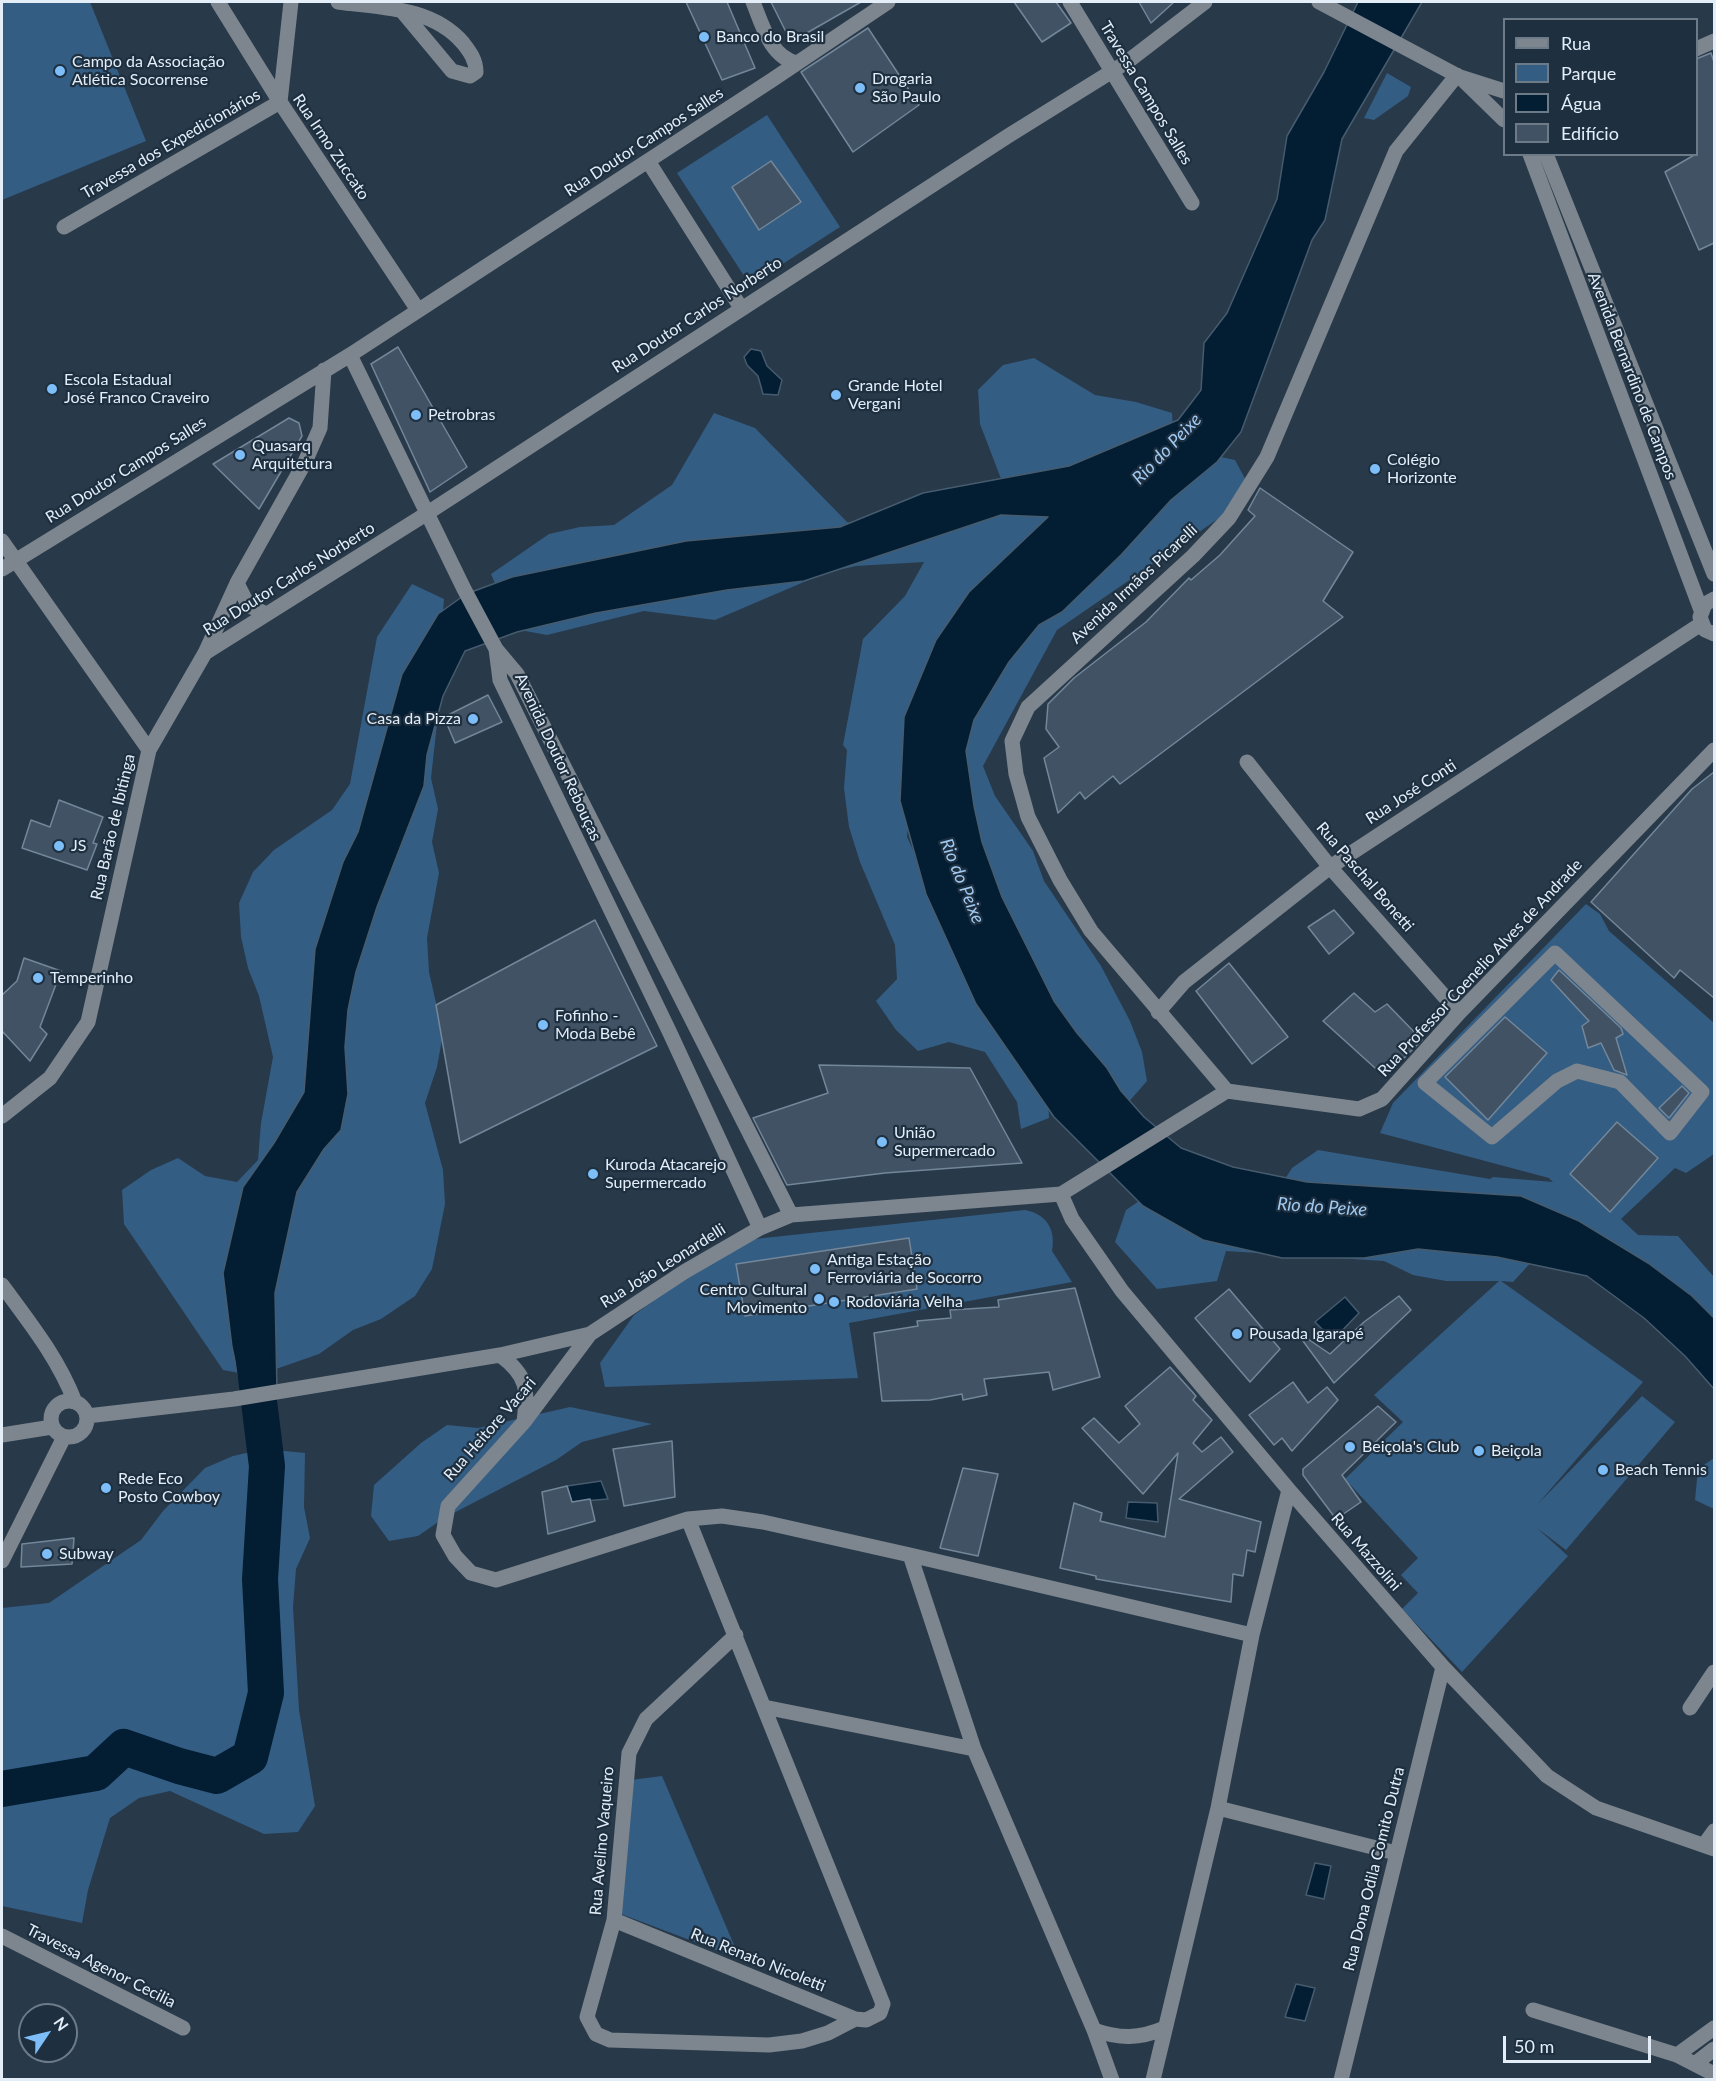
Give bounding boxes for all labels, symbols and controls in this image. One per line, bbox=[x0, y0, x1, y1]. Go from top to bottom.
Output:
street label: Travessa Campos Salles bbox=[1096, 18, 1196, 168]
legend bbox=[1503, 18, 1698, 156]
place label: Banco do Brasil bbox=[716, 27, 824, 47]
marker: Banco do Brasil bbox=[697, 30, 711, 44]
text: Rua bbox=[1561, 32, 1591, 54]
place label: Campo da Associação Atlética Socorrense bbox=[72, 52, 225, 90]
text: Parque bbox=[1561, 62, 1616, 84]
marker: Campo da Associação Atlética Socorrense bbox=[53, 64, 67, 78]
place label: Drogaria São Paulo bbox=[872, 69, 941, 107]
marker: Drogaria São Paulo bbox=[853, 81, 867, 95]
street label: Rua Doutor Campos Salles bbox=[561, 83, 727, 201]
street label: Travessa dos Expedicionários bbox=[78, 85, 264, 203]
street label: Rua Irmo Zuccato bbox=[289, 91, 373, 203]
text: Água bbox=[1561, 92, 1602, 114]
text: Edifício bbox=[1561, 122, 1619, 144]
street label: Rua Doutor Carlos Norberto bbox=[608, 253, 786, 377]
street label: Avenida Bernardino de Campos bbox=[1584, 270, 1680, 482]
place label: Escola Estadual José Franco Craveiro bbox=[64, 370, 210, 408]
place label: Grande Hotel Vergani bbox=[848, 376, 942, 414]
marker: Escola Estadual José Franco Craveiro bbox=[45, 382, 59, 396]
marker: Grande Hotel Vergani bbox=[829, 388, 843, 402]
place label: Petrobras bbox=[428, 405, 495, 425]
marker: Petrobras bbox=[409, 408, 423, 422]
water label: Rio do Peixe bbox=[1128, 409, 1206, 489]
street label: Rua Doutor Campos Salles bbox=[42, 413, 210, 527]
place label: Quasarq Arquitetura bbox=[252, 436, 332, 474]
marker: Quasarq Arquitetura bbox=[233, 448, 247, 462]
place label: Colégio Horizonte bbox=[1387, 450, 1457, 488]
marker: Colégio Horizonte bbox=[1368, 462, 1382, 476]
street label: Rua Doutor Carlos Norberto bbox=[200, 518, 378, 640]
street label: Avenida Irmãos Picarelli bbox=[1067, 520, 1201, 648]
street label: Avenida Doutor Rebouças bbox=[511, 670, 605, 844]
place label: Casa da Pizza bbox=[367, 709, 461, 729]
marker: Casa da Pizza bbox=[466, 712, 480, 726]
street label: Rua Barão de Ibitinga bbox=[87, 752, 139, 902]
street label: Rua José Conti bbox=[1362, 756, 1460, 828]
street label: Rua Paschal Bonetti bbox=[1312, 818, 1418, 936]
water label: Rio do Peixe bbox=[935, 835, 989, 927]
place label: JS bbox=[71, 836, 86, 856]
marker: JS bbox=[52, 839, 66, 853]
street label: Rua Professor Coenelio Alves de Andrade bbox=[1374, 855, 1586, 1081]
place label: Temperinho bbox=[50, 968, 133, 988]
marker: Temperinho bbox=[31, 971, 45, 985]
place label: Fofinho - Moda Bebê bbox=[555, 1006, 636, 1044]
marker: Fofinho - Moda Bebê bbox=[536, 1018, 550, 1032]
place label: União Supermercado bbox=[894, 1123, 995, 1161]
marker: União Supermercado bbox=[875, 1135, 889, 1149]
place label: Kuroda Atacarejo Supermercado bbox=[605, 1155, 726, 1193]
marker: Kuroda Atacarejo Supermercado bbox=[586, 1167, 600, 1181]
water label: Rio do Peixe bbox=[1276, 1193, 1368, 1221]
street label: Rua João Leonardelli bbox=[597, 1220, 729, 1312]
place label: Antiga Estação Ferroviária de Socorro bbox=[827, 1250, 982, 1288]
marker: Antiga Estação Ferroviária de Socorro bbox=[808, 1262, 822, 1276]
place label: Centro Cultural Movimento bbox=[699, 1280, 807, 1318]
marker: Centro Cultural Movimento bbox=[812, 1292, 826, 1306]
place label: Rodoviária Velha bbox=[846, 1292, 963, 1312]
marker: Rodoviária Velha bbox=[827, 1295, 841, 1309]
place label: Pousada Igarapé bbox=[1249, 1324, 1364, 1344]
marker: Pousada Igarapé bbox=[1230, 1327, 1244, 1341]
street label: Rua Heitore Vacari bbox=[440, 1373, 540, 1485]
place label: Beiçola's Club bbox=[1362, 1437, 1459, 1457]
marker: Beiçola's Club bbox=[1343, 1440, 1357, 1454]
place label: Beiçola bbox=[1491, 1441, 1542, 1461]
marker: Beiçola bbox=[1472, 1444, 1486, 1458]
place label: Beach Tennis bbox=[1615, 1460, 1707, 1480]
marker: Beach Tennis bbox=[1596, 1463, 1610, 1477]
place label: Rede Eco Posto Cowboy bbox=[118, 1469, 220, 1507]
marker: Rede Eco Posto Cowboy bbox=[99, 1481, 113, 1495]
street label: Rua Mazzolini bbox=[1327, 1509, 1405, 1595]
place label: Subway bbox=[59, 1544, 114, 1564]
marker: Subway bbox=[40, 1547, 54, 1561]
street label: Rua Dona Odila Comito Dutra bbox=[1339, 1765, 1409, 1973]
street label: Rua Avelino Vaqueiro bbox=[586, 1766, 618, 1916]
street label: Travessa Agenor Cecilia bbox=[23, 1920, 179, 2012]
street label: Rua Renato Nicoletti bbox=[688, 1924, 828, 1996]
north arrow bbox=[18, 2003, 78, 2063]
text: N bbox=[50, 2013, 73, 2034]
scale bar bbox=[1506, 2024, 1654, 2062]
text: 50 m bbox=[1514, 2035, 1554, 2057]

